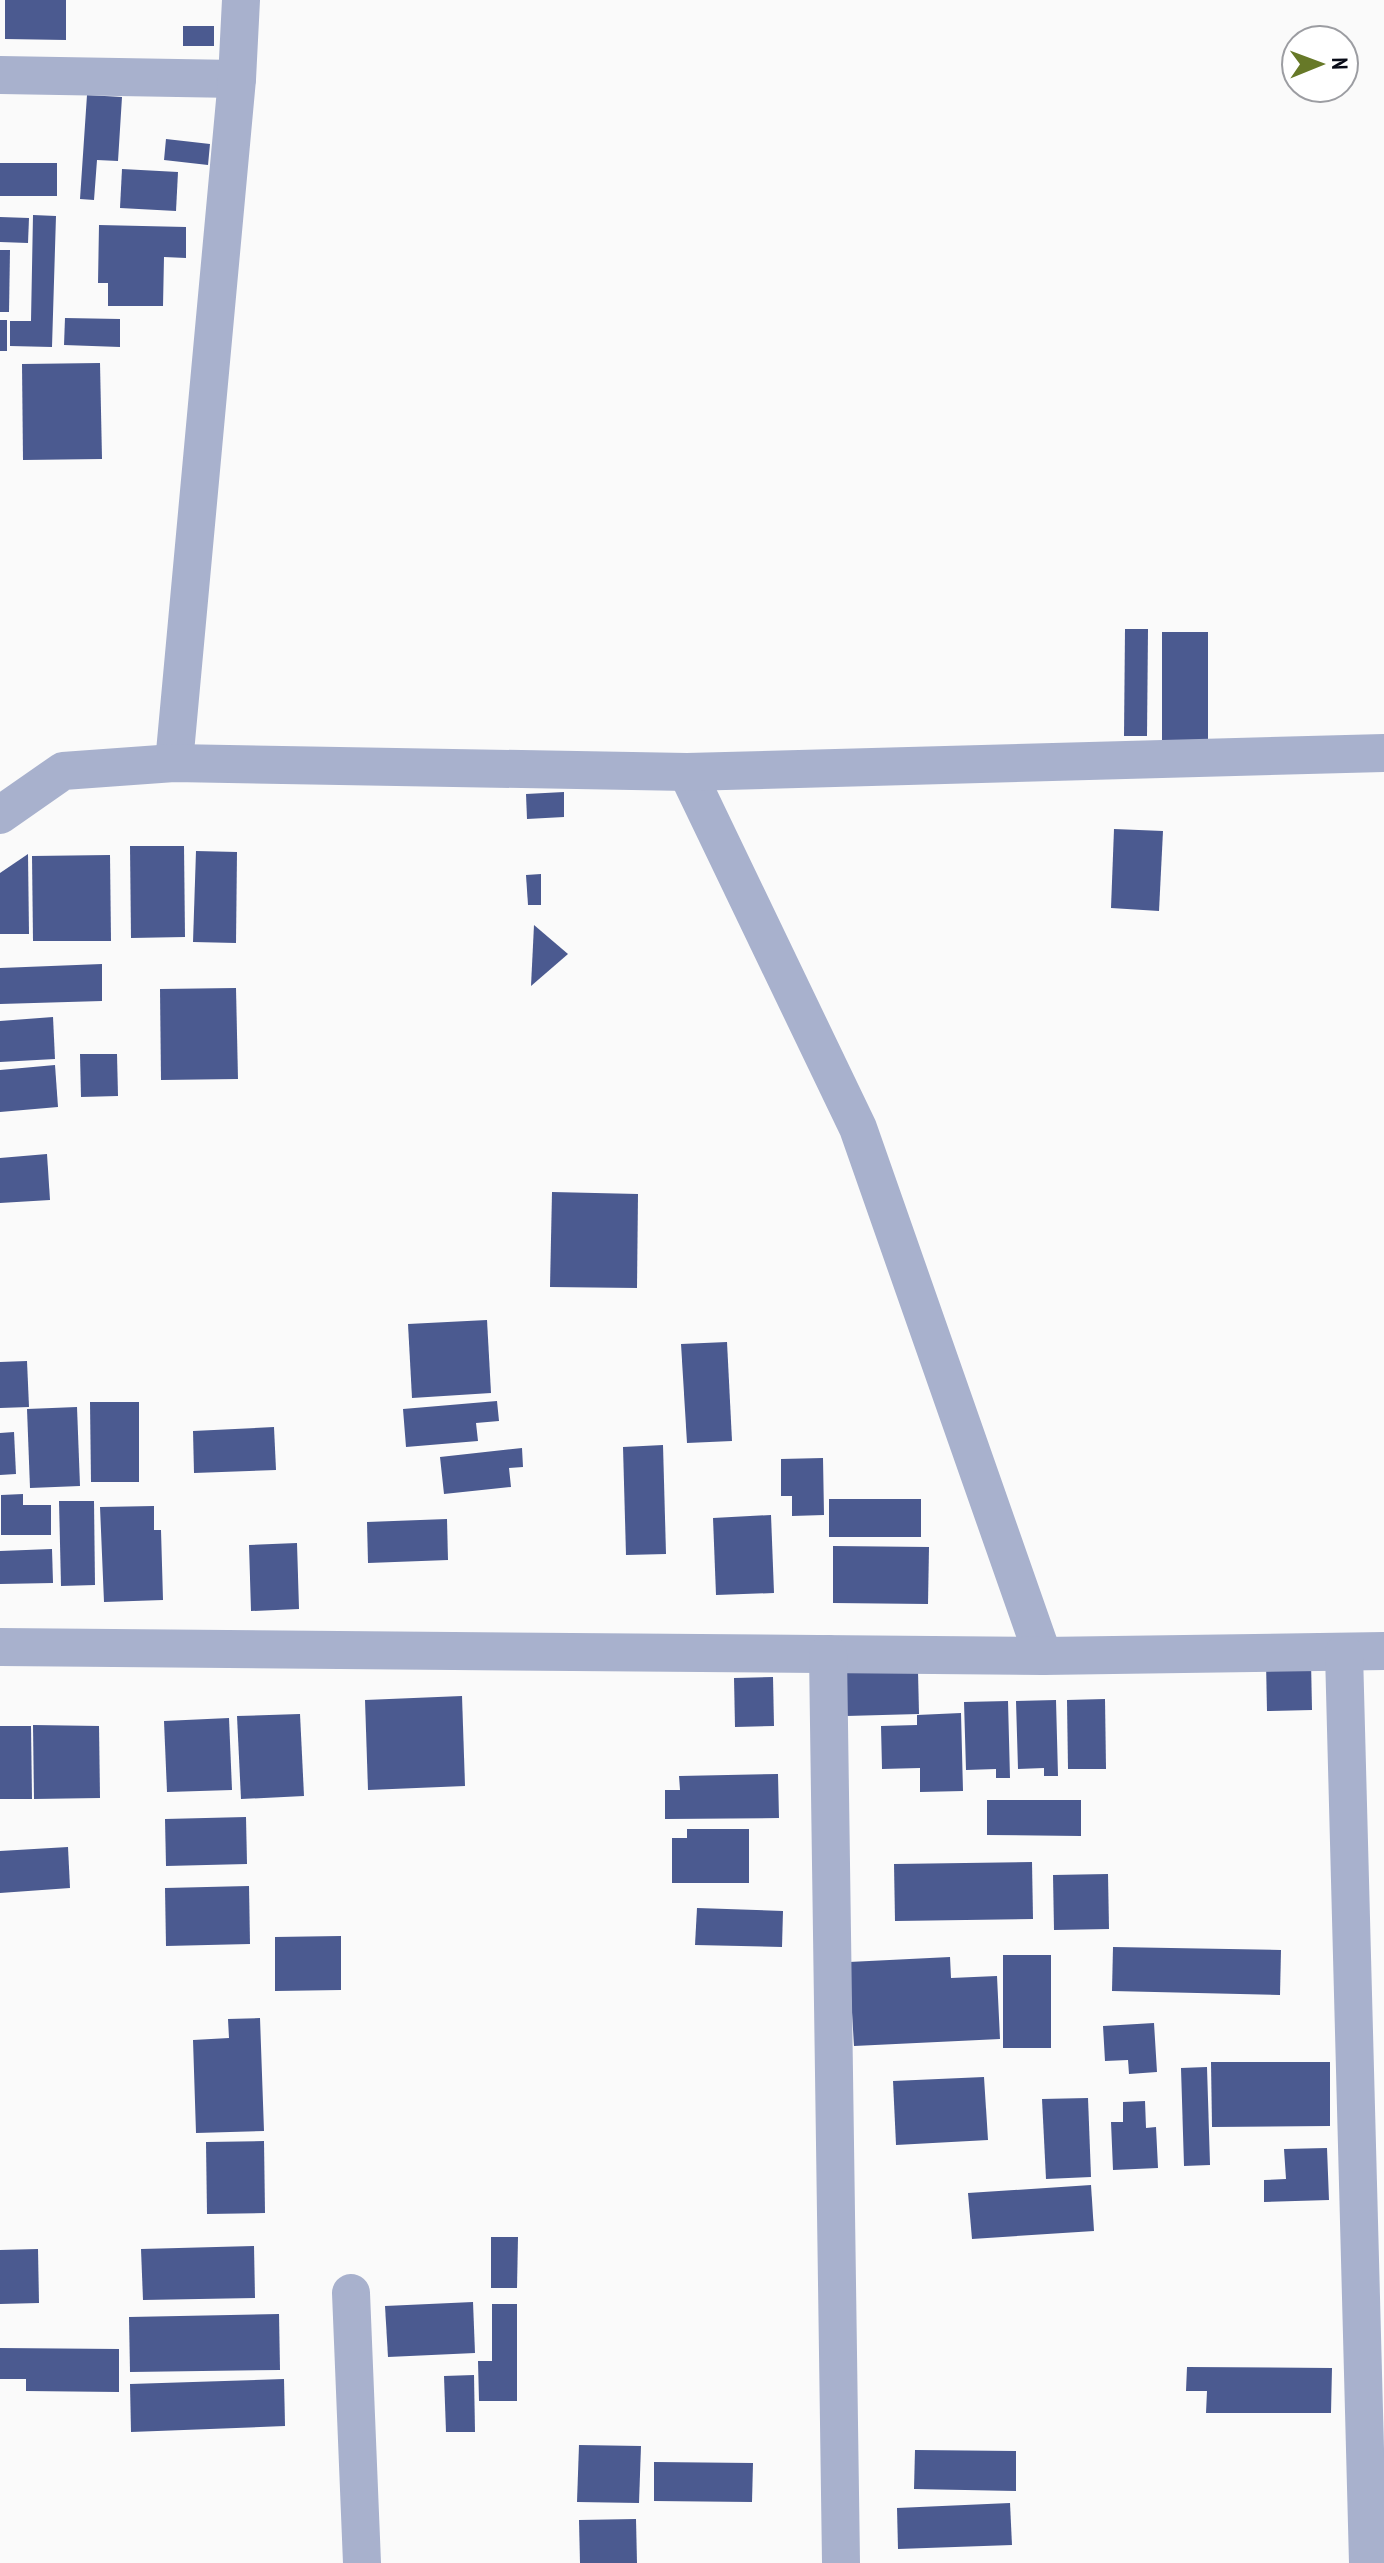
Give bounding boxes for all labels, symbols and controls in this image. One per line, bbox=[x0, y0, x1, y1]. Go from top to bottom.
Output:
north arrow bbox=[1280, 24, 1360, 104]
text: N bbox=[1326, 57, 1354, 70]

